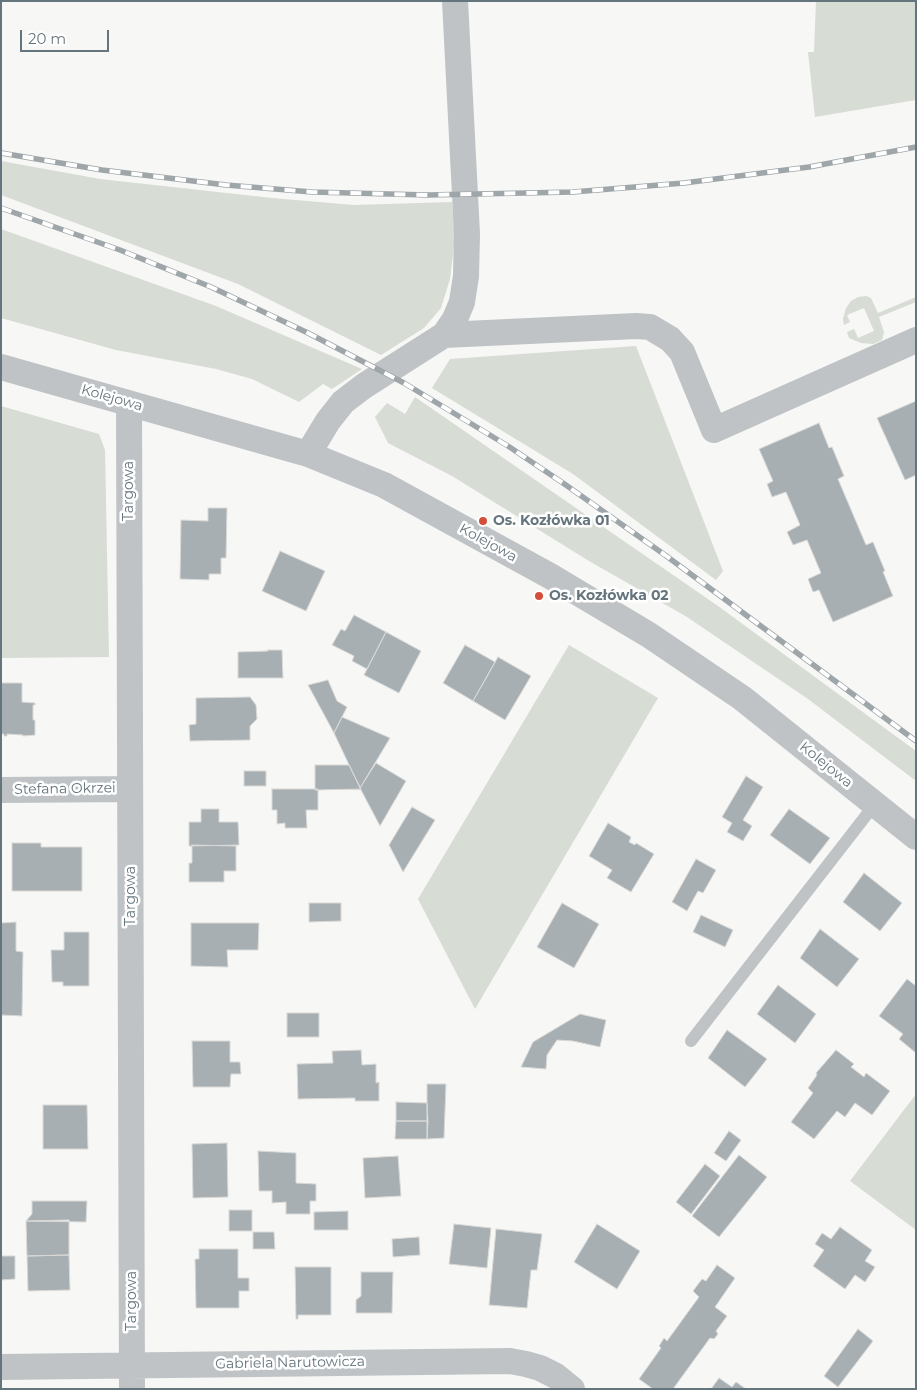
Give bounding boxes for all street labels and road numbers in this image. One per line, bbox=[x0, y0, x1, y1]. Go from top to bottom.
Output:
street label: Kolejowa bbox=[79, 381, 145, 415]
street label: Targowa bbox=[121, 461, 137, 521]
street label: Kolejowa bbox=[456, 520, 520, 566]
street label: Kolejowa bbox=[796, 739, 856, 791]
street label: Stefana Okrzei bbox=[14, 780, 116, 798]
street label: Targowa bbox=[123, 866, 139, 926]
street label: Targowa bbox=[124, 1271, 140, 1331]
street label: Gabriela Narutowicza bbox=[215, 1353, 365, 1373]

